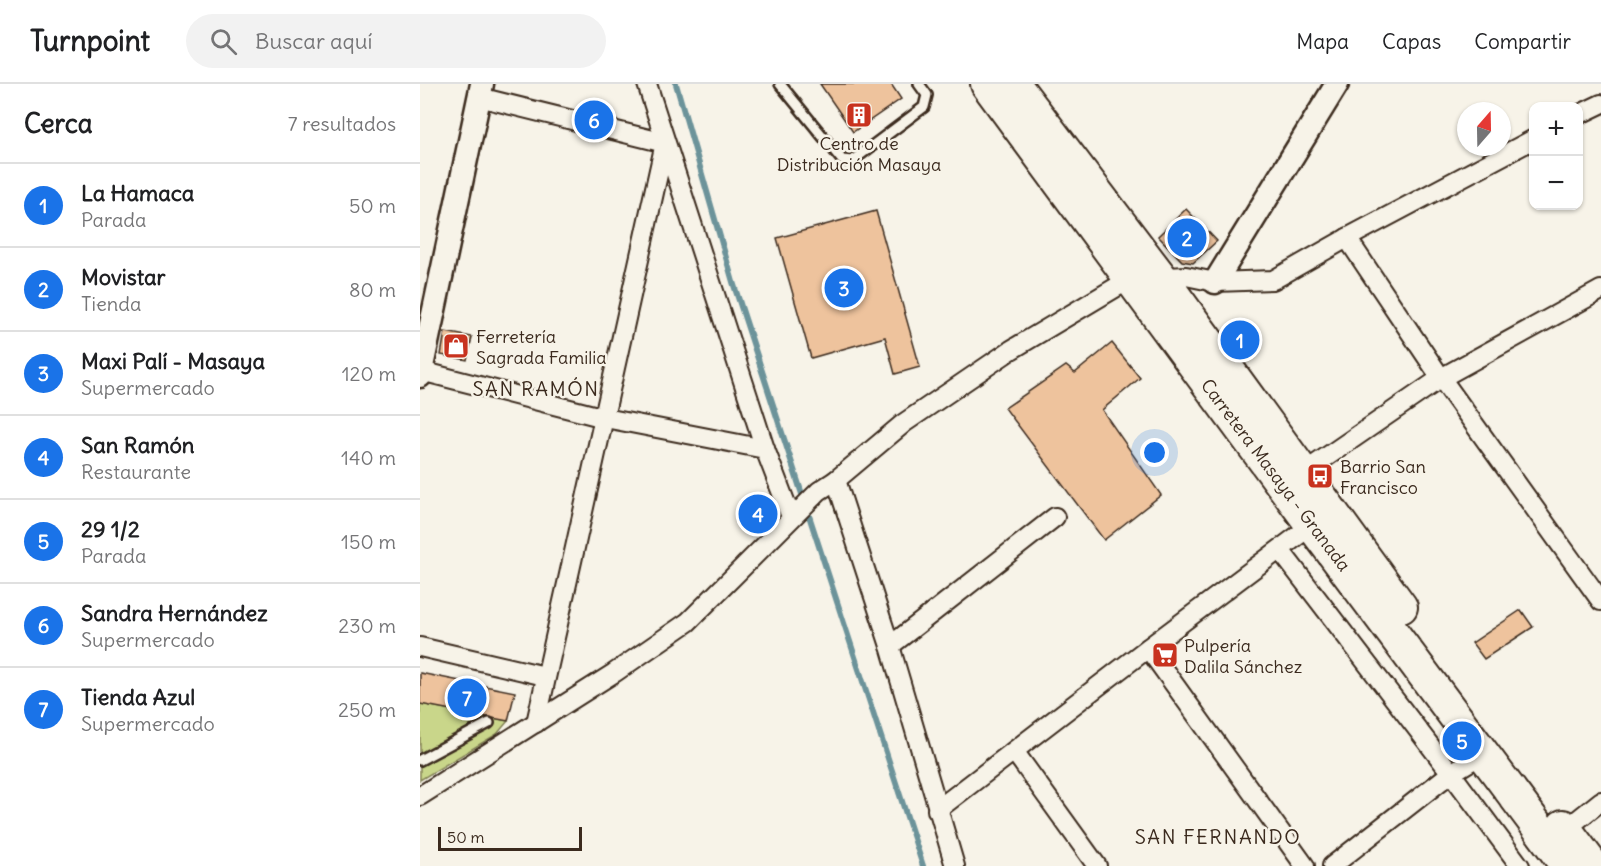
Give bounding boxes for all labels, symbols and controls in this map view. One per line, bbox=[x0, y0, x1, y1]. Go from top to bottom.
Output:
search box bbox=[186, 14, 606, 68]
text: Turnpoint bbox=[30, 23, 150, 59]
icon: search bbox=[207, 25, 240, 58]
text: Buscar aquí bbox=[255, 27, 373, 55]
text: Mapa bbox=[1296, 28, 1349, 55]
text: Capas bbox=[1382, 28, 1441, 55]
text: Compartir bbox=[1474, 28, 1571, 55]
pin: 6 bbox=[574, 98, 614, 142]
building icon: Centro de Distribución Masaya bbox=[844, 100, 874, 130]
north arrow bbox=[1457, 102, 1511, 156]
map controls bbox=[1529, 102, 1583, 210]
button: + bbox=[1529, 102, 1583, 156]
text: Cerca bbox=[24, 107, 93, 140]
text: 7 resultados bbox=[288, 111, 396, 136]
place label: Centro de Distribución Masaya bbox=[777, 132, 941, 176]
button: − bbox=[1529, 156, 1583, 210]
text: La Hamaca bbox=[81, 179, 194, 207]
text: 1 bbox=[40, 193, 47, 218]
text: 50 m bbox=[349, 193, 396, 218]
text: Parada bbox=[81, 207, 146, 232]
pin: 2 bbox=[1168, 216, 1206, 260]
text: Movistar bbox=[81, 263, 166, 291]
pin: 3 bbox=[824, 266, 864, 310]
text: 2 bbox=[38, 277, 49, 302]
text: 80 m bbox=[349, 277, 396, 302]
text: Tienda bbox=[81, 291, 141, 316]
pin: 1 bbox=[1220, 318, 1260, 362]
place label: Ferretería Sagrada Familia bbox=[476, 325, 607, 369]
shop icon: Ferretería Sagrada Familia bbox=[441, 331, 471, 361]
text: Maxi Palí - Masaya bbox=[81, 347, 265, 375]
text: 3 bbox=[38, 361, 49, 386]
text: 120 m bbox=[342, 361, 396, 386]
street label: Carretera Masaya - Granada bbox=[1196, 374, 1356, 576]
text: Supermercado bbox=[81, 375, 215, 400]
district label: SAN RAMÓN bbox=[472, 376, 600, 401]
text: San Ramón bbox=[81, 431, 195, 459]
your location bbox=[1140, 438, 1169, 467]
text: 4 bbox=[38, 445, 49, 470]
text: 140 m bbox=[341, 445, 396, 470]
place label: Barrio San Francisco bbox=[1340, 455, 1426, 499]
text: Restaurante bbox=[81, 459, 191, 484]
bus stop icon: Barrio San Francisco bbox=[1305, 461, 1335, 491]
pin: 4 bbox=[738, 492, 778, 536]
text: 29 1/2 bbox=[81, 515, 140, 543]
text: 5 bbox=[38, 529, 49, 554]
text: 150 m bbox=[341, 529, 396, 554]
text: Parada bbox=[81, 543, 146, 568]
text: Sandra Hernández bbox=[81, 599, 268, 627]
text: 6 bbox=[38, 613, 49, 638]
text: 230 m bbox=[338, 613, 396, 638]
text: Supermercado bbox=[81, 627, 215, 652]
place label: Pulpería Dalila Sánchez bbox=[1184, 634, 1303, 678]
supermarket icon: Pulpería Dalila Sánchez bbox=[1150, 640, 1180, 670]
pin: 7 bbox=[448, 676, 486, 720]
text: Tienda Azul bbox=[81, 683, 195, 711]
text: 7 bbox=[39, 697, 48, 722]
text: 250 m bbox=[338, 697, 396, 722]
text: Supermercado bbox=[81, 711, 215, 736]
pin: 5 bbox=[1442, 718, 1482, 764]
scale bar bbox=[438, 824, 582, 852]
district label: SAN FERNANDO bbox=[1135, 824, 1301, 849]
text: 50 m bbox=[447, 827, 485, 847]

